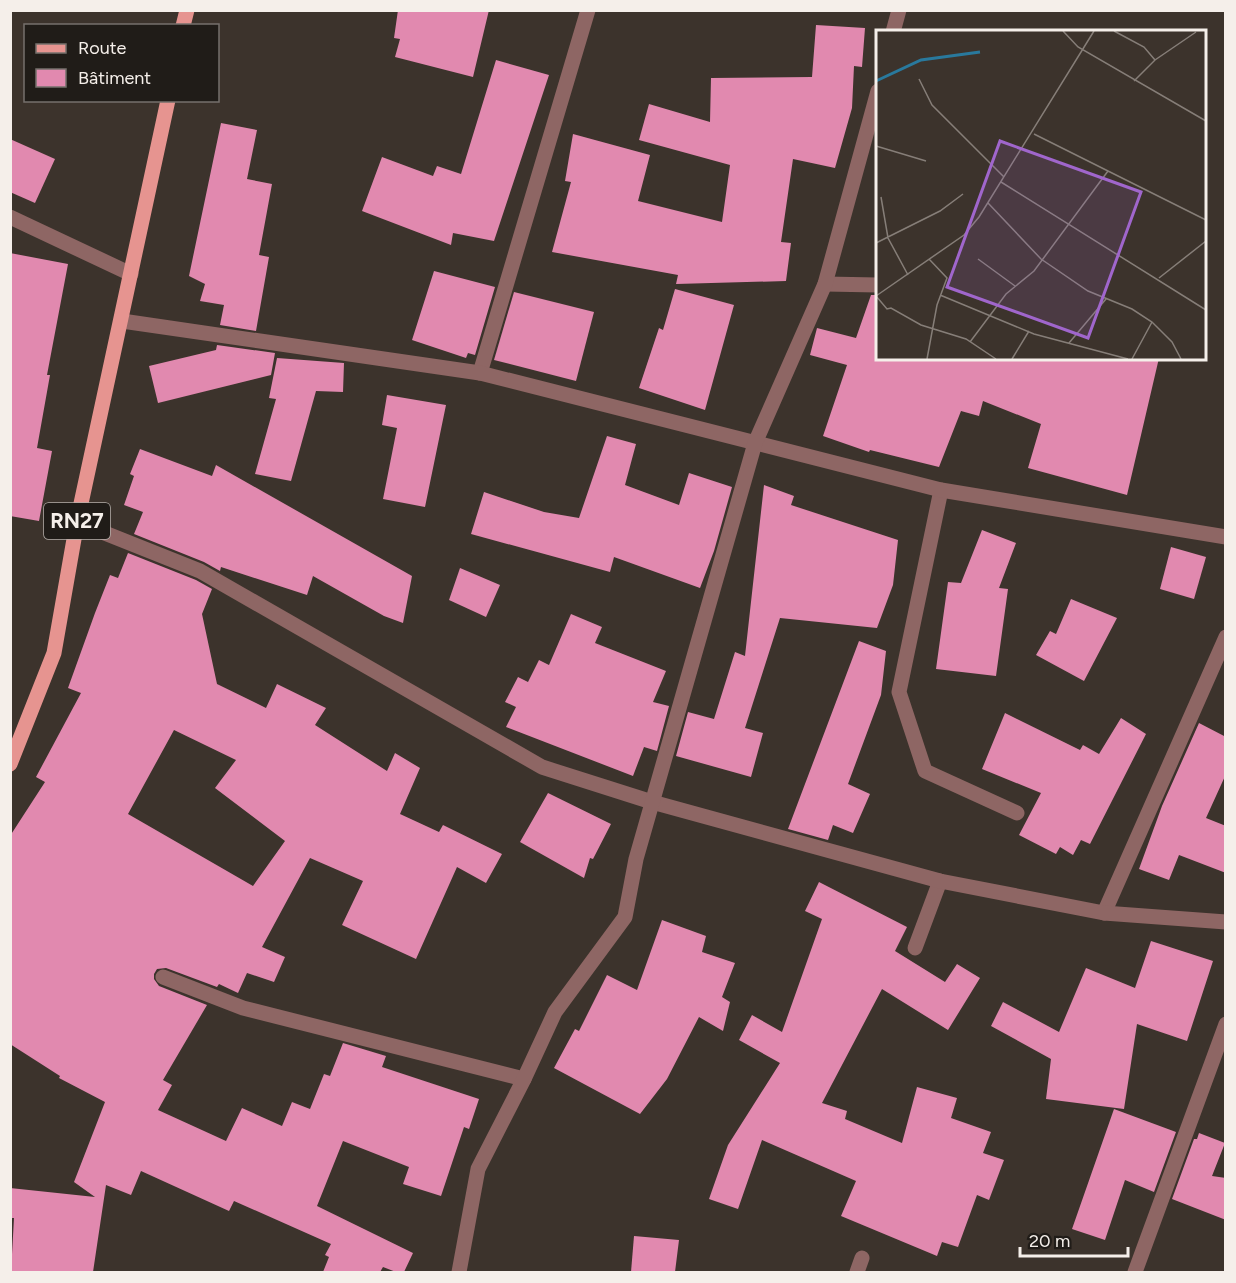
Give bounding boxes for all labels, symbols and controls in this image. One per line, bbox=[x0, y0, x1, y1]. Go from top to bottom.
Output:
legend bbox=[24, 24, 219, 102]
inset map bbox=[876, 30, 1206, 360]
text: Route bbox=[78, 37, 127, 59]
text: Bâtiment bbox=[78, 67, 151, 89]
road number: RN27 bbox=[44, 503, 110, 539]
scale bar bbox=[1020, 1220, 1128, 1258]
text: 20 m bbox=[1029, 1230, 1070, 1252]

